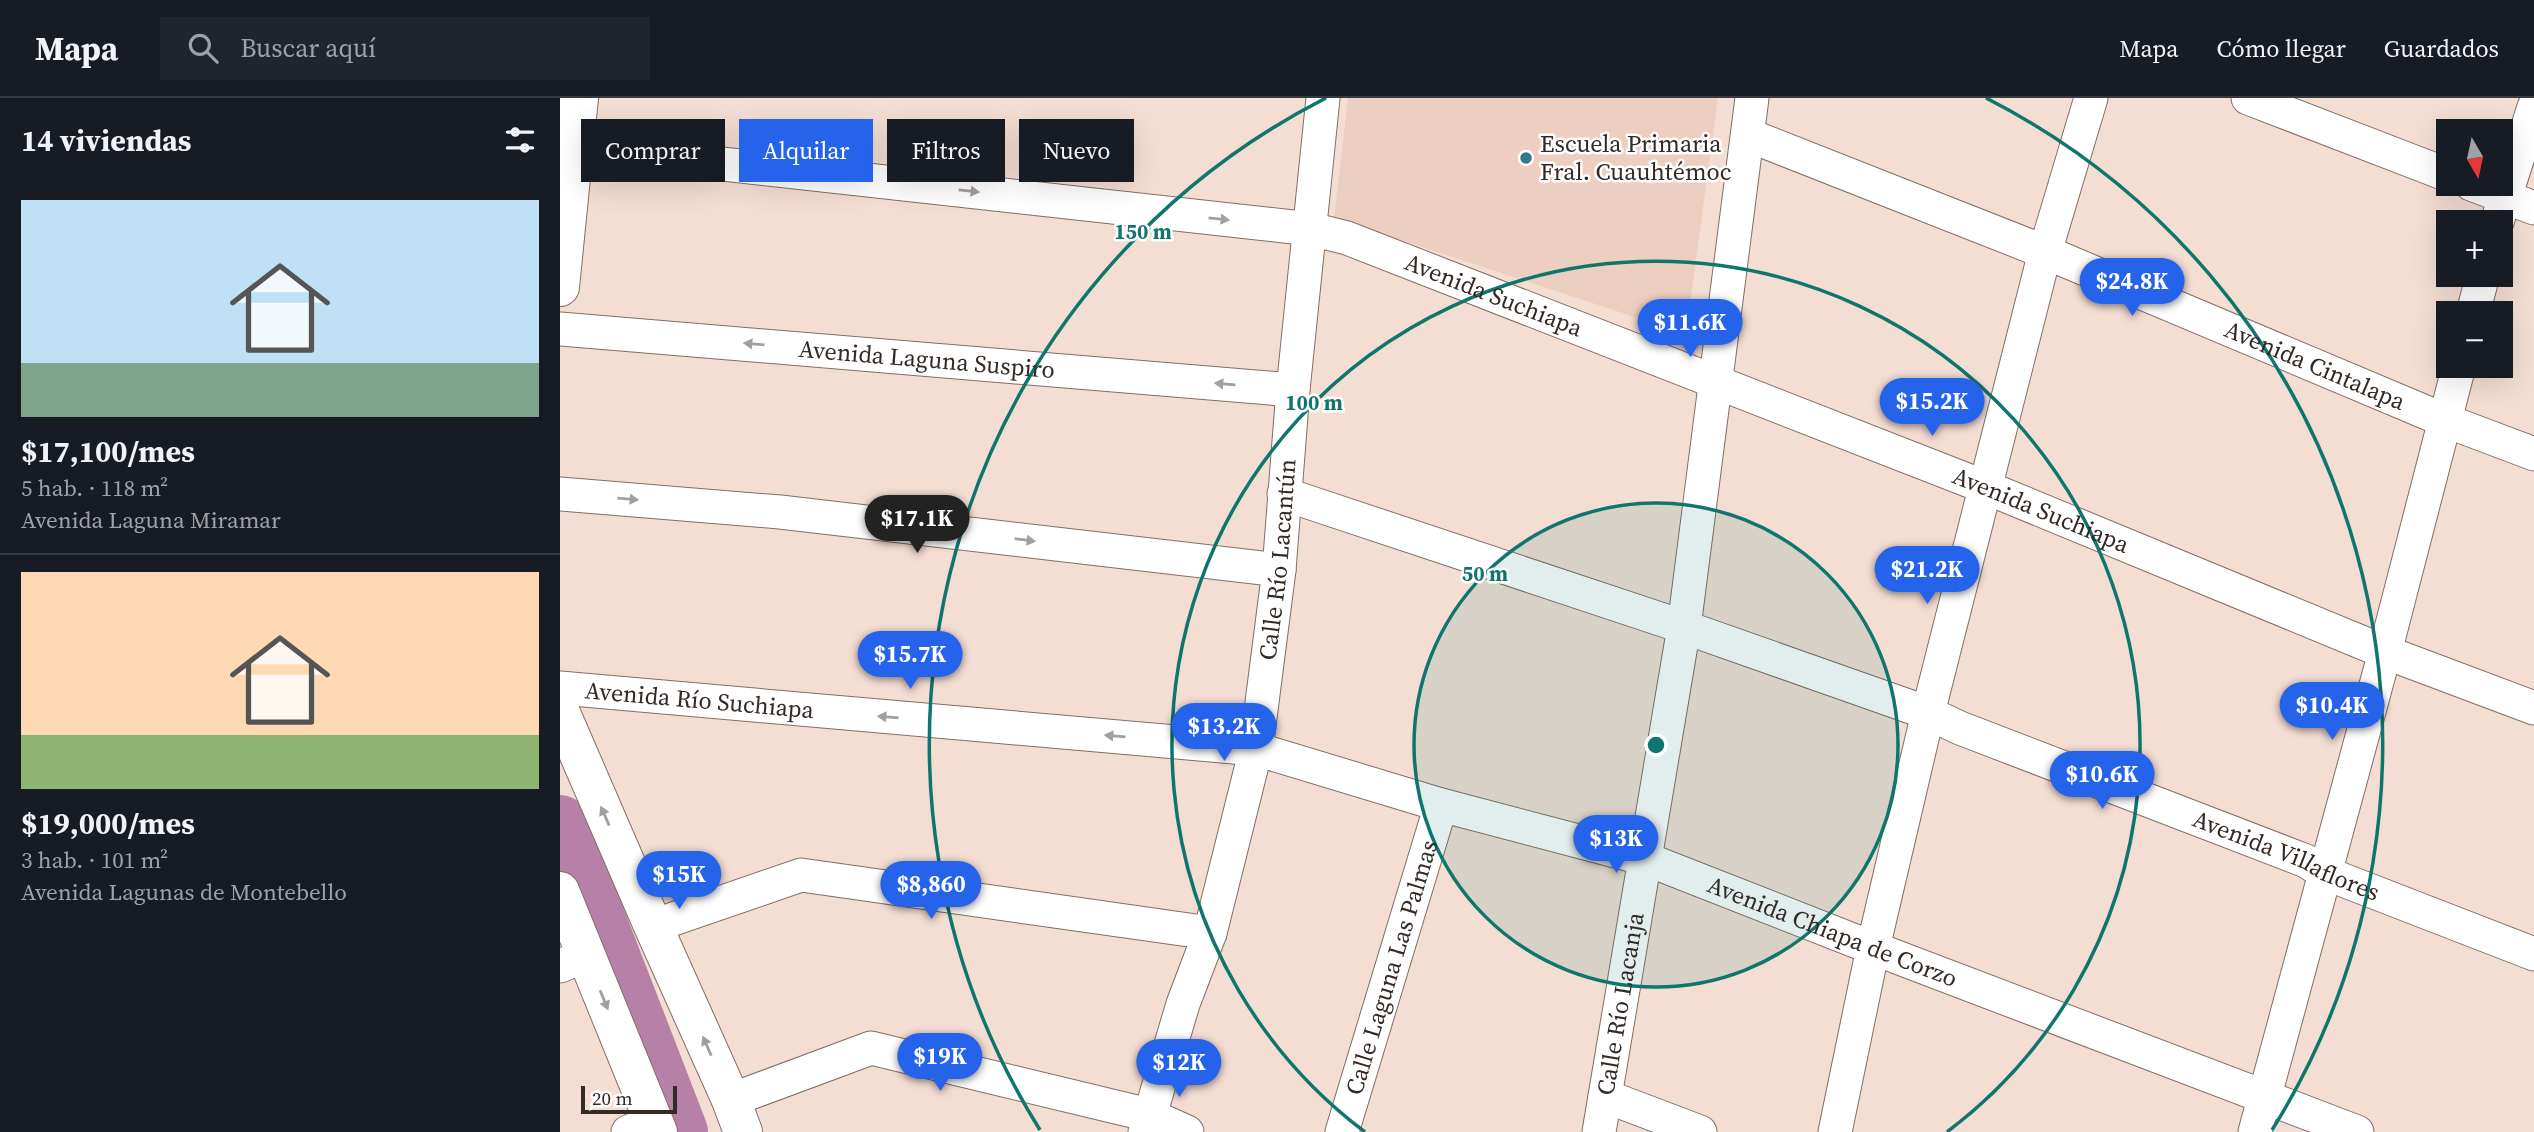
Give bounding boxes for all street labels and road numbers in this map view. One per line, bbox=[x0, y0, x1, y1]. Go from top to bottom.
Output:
street label: Avenida Suchiapa bbox=[1400, 245, 1588, 345]
street label: Avenida Cintalapa bbox=[2220, 313, 2411, 418]
street label: Avenida Laguna Suspiro bbox=[797, 332, 1056, 386]
street label: Calle Río Lacantún bbox=[1251, 458, 1304, 662]
street label: Avenida Suchiapa bbox=[1948, 459, 2135, 561]
street label: Avenida Río Suchiapa bbox=[584, 673, 816, 726]
street label: Avenida Villaflores bbox=[2188, 802, 2385, 909]
street label: Calle Laguna Las Palmas bbox=[1337, 836, 1446, 1099]
street label: Avenida Chiapa de Corzo bbox=[1703, 868, 1962, 995]
street label: Calle Río Lacanja bbox=[1588, 909, 1652, 1098]

